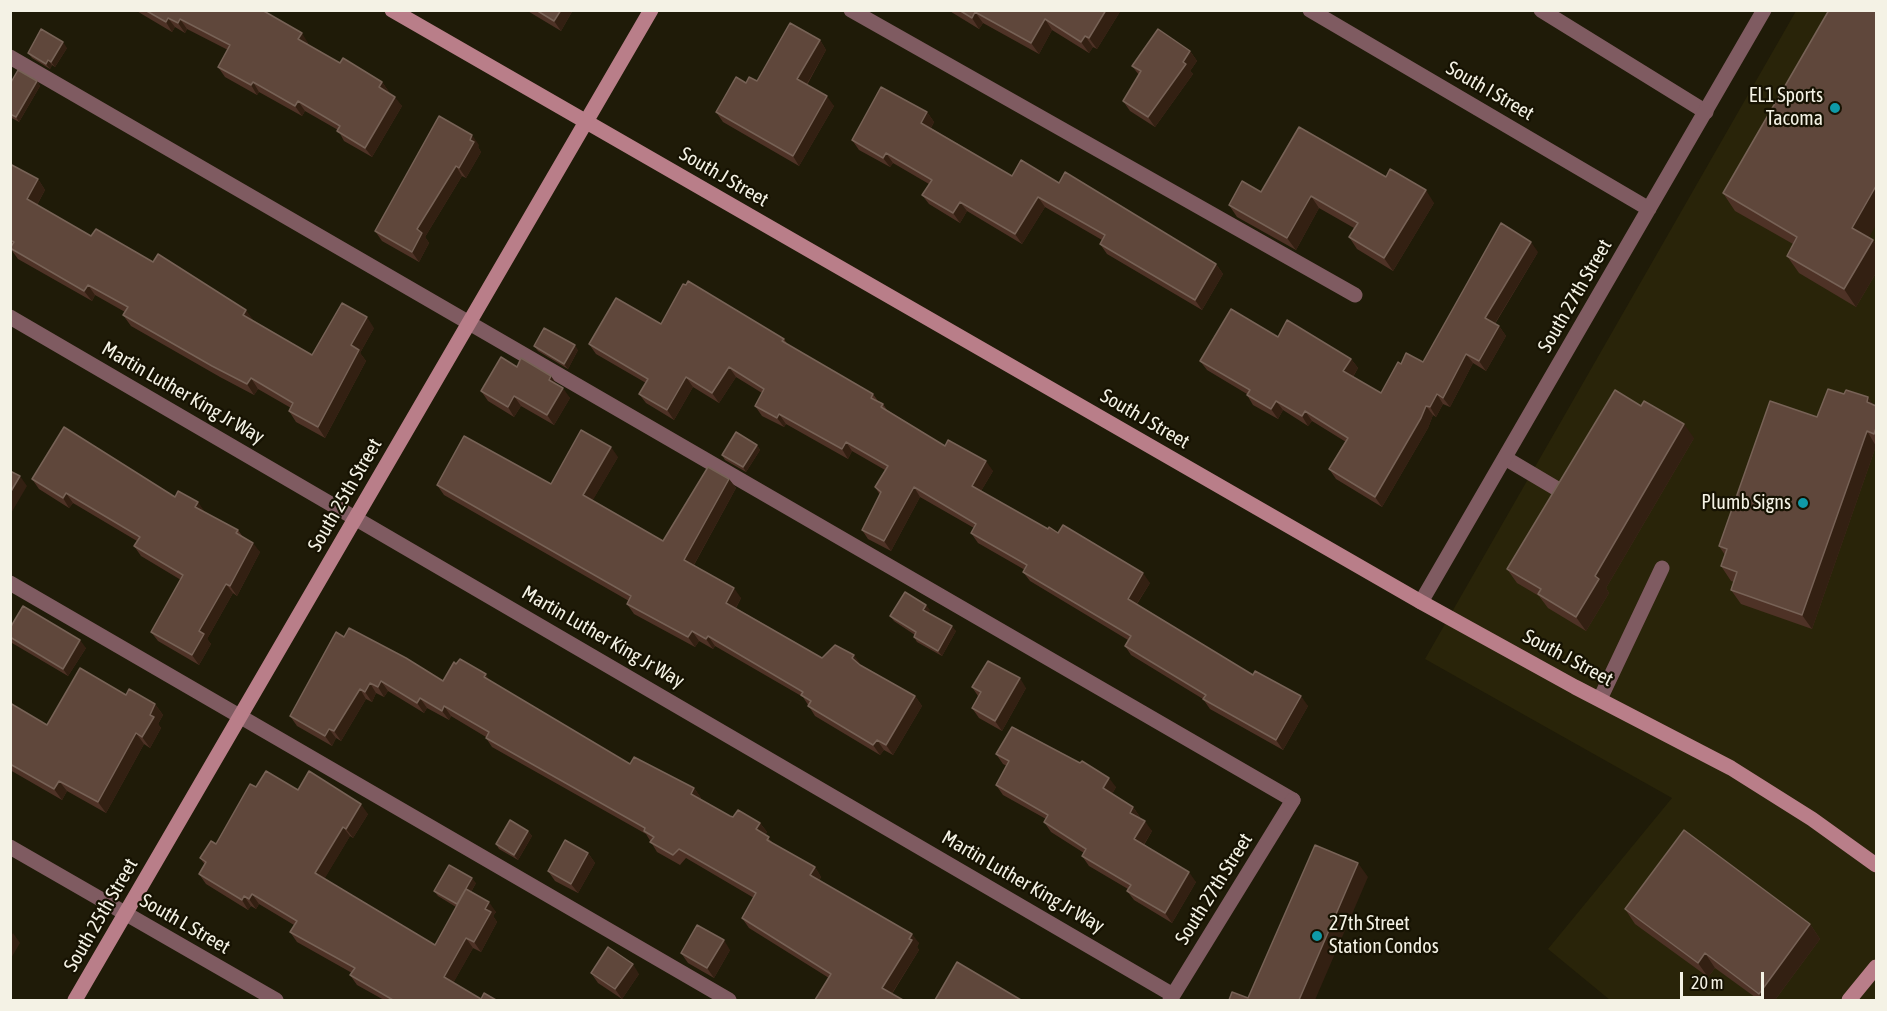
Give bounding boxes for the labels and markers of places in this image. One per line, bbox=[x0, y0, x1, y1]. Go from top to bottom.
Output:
place label: EL1 Sports Tacoma bbox=[1749, 84, 1823, 131]
marker: EL1 Sports Tacoma bbox=[1828, 101, 1842, 115]
place label: Plumb Signs bbox=[1701, 491, 1791, 515]
marker: Plumb Signs bbox=[1796, 496, 1810, 510]
place label: 27th Street Station Condos bbox=[1329, 912, 1439, 959]
marker: 27th Street Station Condos bbox=[1310, 929, 1324, 943]

